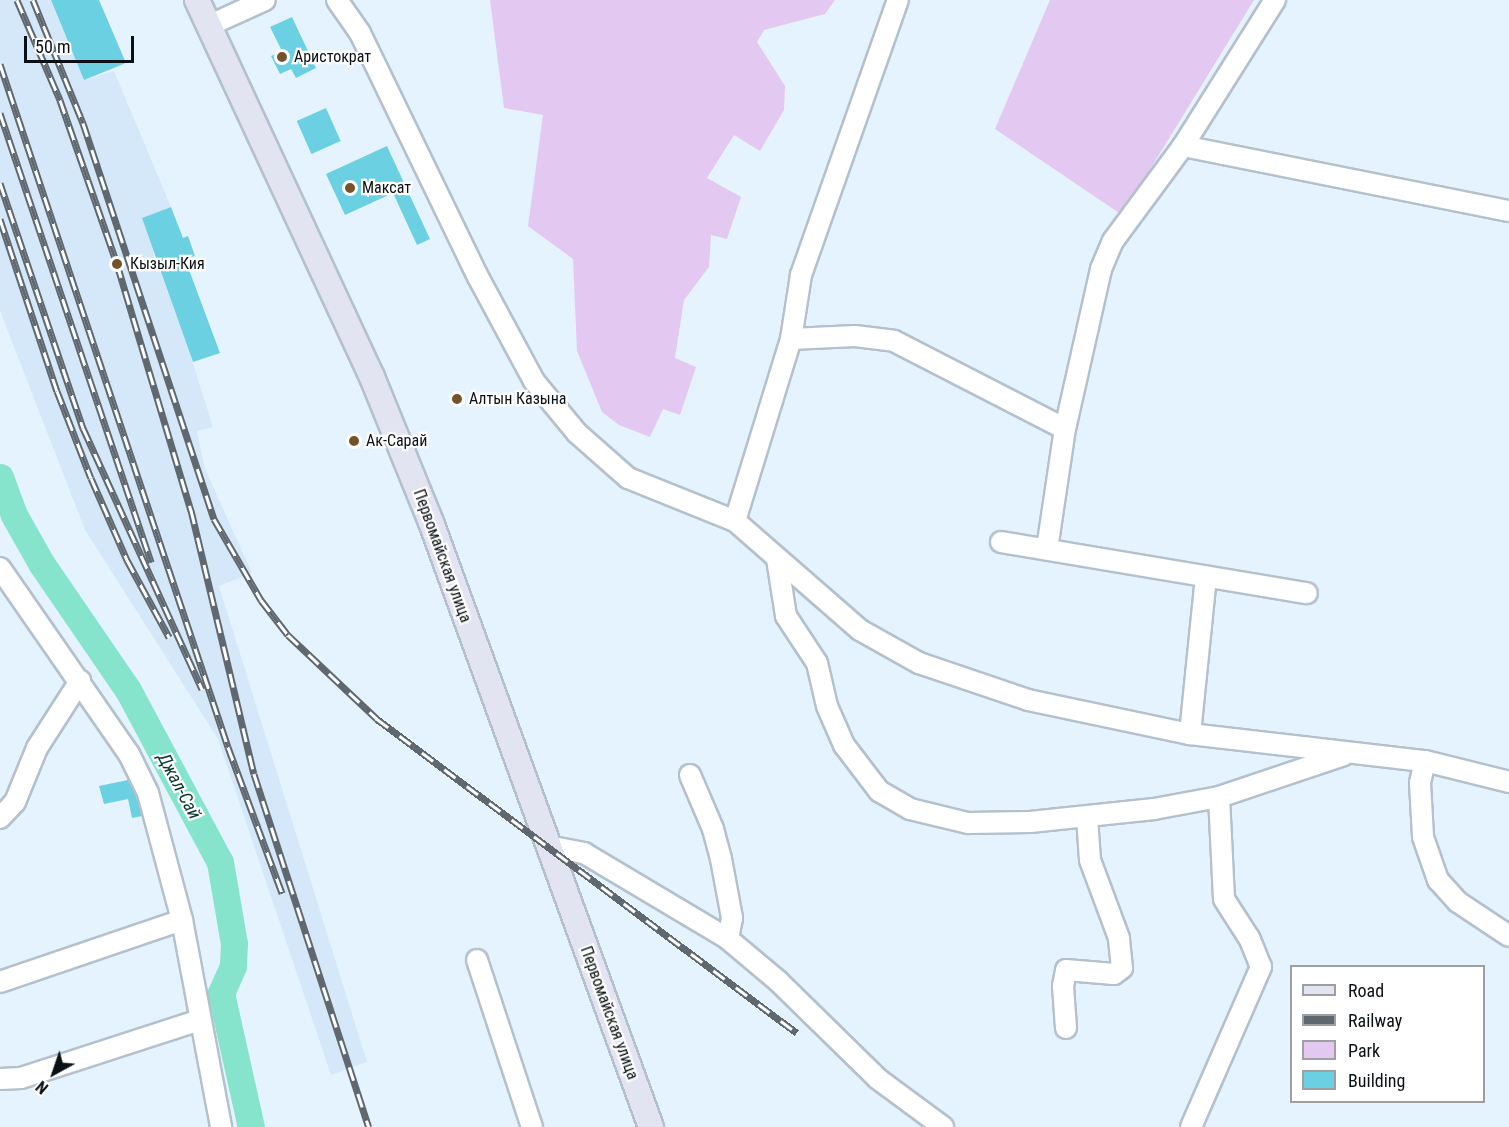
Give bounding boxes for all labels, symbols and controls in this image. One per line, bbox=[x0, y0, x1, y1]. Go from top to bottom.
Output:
scale bar bbox=[27, 24, 136, 62]
text: 50 m bbox=[35, 36, 70, 57]
place label: Аристократ bbox=[294, 47, 371, 67]
marker: Аристократ bbox=[275, 50, 289, 64]
place label: Максат bbox=[362, 178, 411, 198]
marker: Максат bbox=[343, 181, 357, 195]
place label: Кызыл-Кия bbox=[130, 254, 205, 274]
marker: Кызыл-Кия bbox=[108, 255, 126, 273]
place label: Алтын Казына bbox=[469, 389, 566, 409]
marker: Алтын Казына bbox=[450, 392, 464, 406]
place label: Ак-Сарай bbox=[366, 431, 427, 451]
marker: Ак-Сарай bbox=[347, 434, 361, 448]
street label: Первомайская улица bbox=[409, 487, 475, 625]
water label: Джал-Сай bbox=[153, 749, 205, 823]
street label: Первомайская улица bbox=[576, 944, 642, 1082]
legend bbox=[1290, 965, 1485, 1103]
text: Road bbox=[1348, 980, 1384, 1001]
text: Railway bbox=[1348, 1010, 1402, 1031]
text: Park bbox=[1348, 1040, 1380, 1061]
north arrow bbox=[24, 1043, 84, 1103]
text: Building bbox=[1348, 1070, 1405, 1091]
text: N bbox=[32, 1077, 52, 1098]

